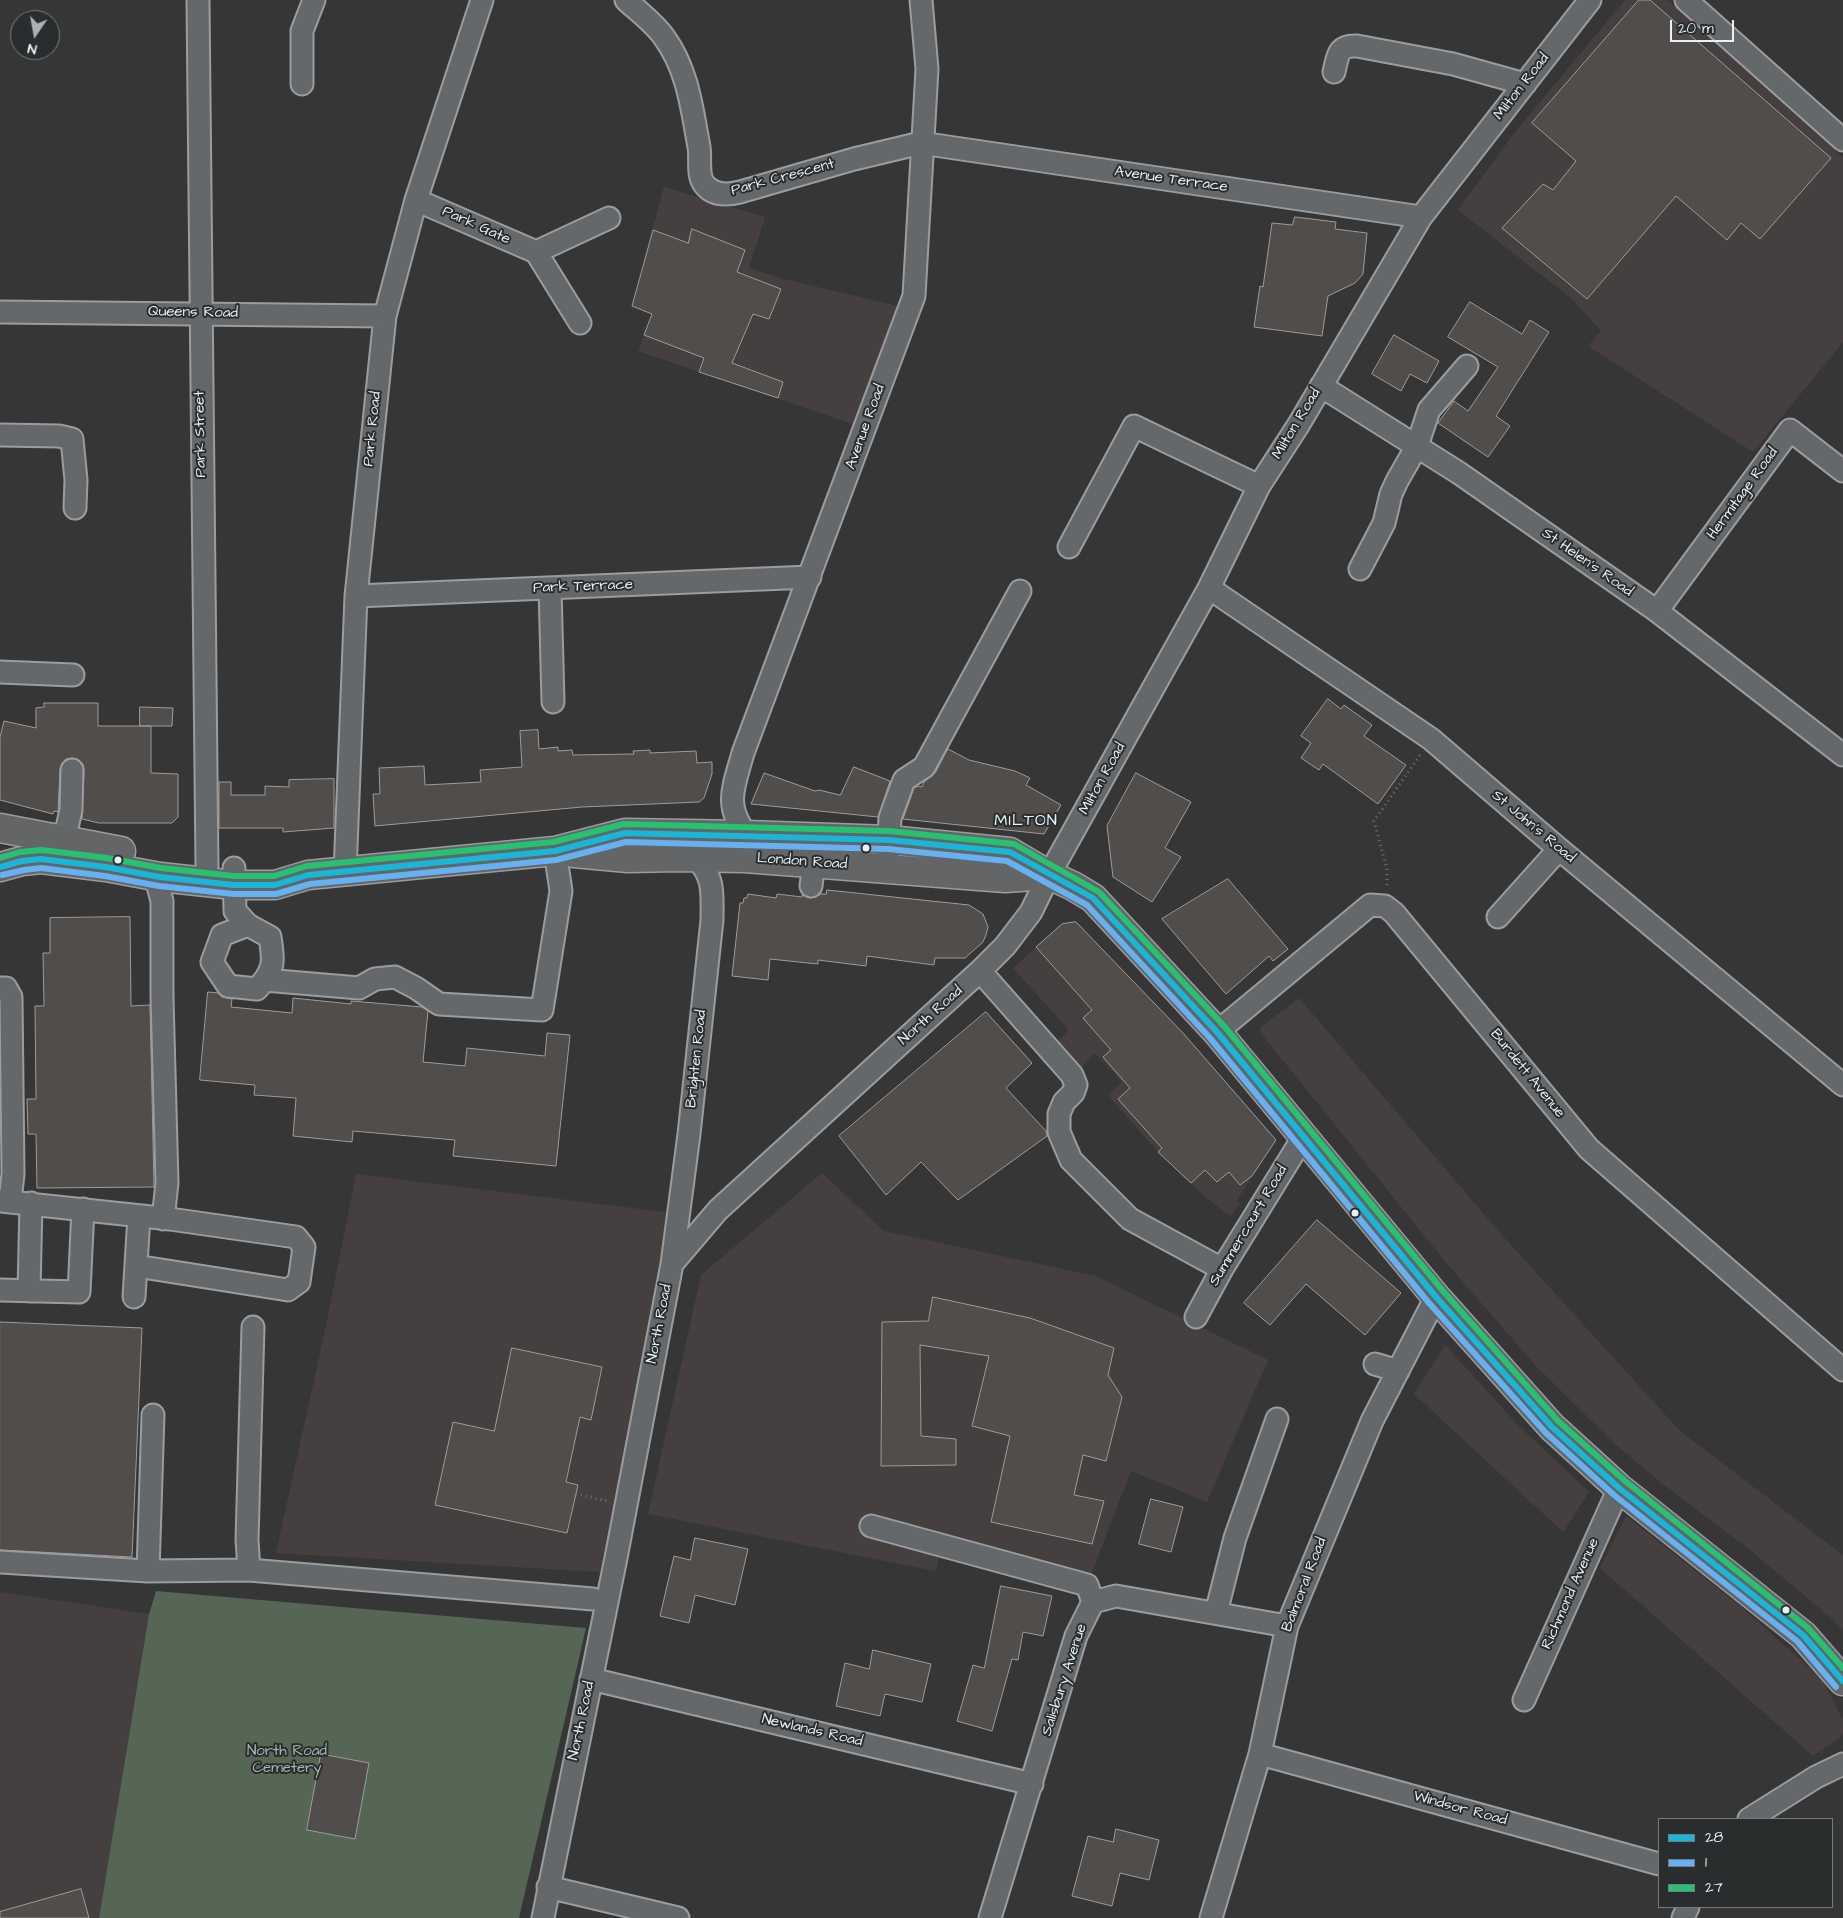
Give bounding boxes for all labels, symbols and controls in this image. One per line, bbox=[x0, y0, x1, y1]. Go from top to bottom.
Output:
north arrow bbox=[10, 10, 60, 60]
scale bar bbox=[1673, 10, 1737, 42]
text: 20 m bbox=[1678, 18, 1714, 39]
text: N bbox=[26, 38, 38, 59]
street label: Milton Road bbox=[1490, 50, 1554, 124]
street label: Park Crescent bbox=[729, 156, 837, 200]
street label: Avenue Terrace bbox=[1113, 163, 1229, 197]
street label: Park Gate bbox=[439, 203, 513, 249]
street label: Queens Road bbox=[148, 303, 238, 323]
street label: Avenue Road bbox=[842, 382, 890, 472]
street label: Milton Road bbox=[1269, 385, 1325, 463]
street label: Park Street bbox=[191, 390, 211, 478]
street label: Park Road bbox=[360, 391, 386, 467]
street label: Hermitage Road bbox=[1704, 444, 1782, 544]
street label: St Helen's Road bbox=[1538, 525, 1636, 601]
street label: Park Terrace bbox=[533, 576, 633, 598]
street label: Milton Road bbox=[1076, 740, 1130, 818]
street label: St John's Road bbox=[1488, 787, 1578, 867]
district label: MILTON bbox=[994, 812, 1058, 832]
unlabelled marker bbox=[861, 843, 871, 853]
street label: London Road bbox=[756, 850, 848, 874]
unlabelled marker bbox=[113, 855, 123, 865]
street label: North Road bbox=[895, 983, 967, 1049]
street label: Brighten Road bbox=[683, 1009, 711, 1109]
street label: Burdett Avenue bbox=[1486, 1026, 1568, 1122]
street label: Summercourt Road bbox=[1206, 1163, 1292, 1289]
unlabelled marker bbox=[1350, 1208, 1360, 1218]
street label: North Road bbox=[644, 1283, 676, 1365]
street label: Balmoral Road bbox=[1279, 1535, 1331, 1635]
street label: Richmond Avenue bbox=[1538, 1536, 1604, 1652]
unlabelled marker bbox=[1781, 1605, 1791, 1615]
street label: Salisbury Avenue bbox=[1038, 1622, 1092, 1738]
street label: North Road bbox=[565, 1680, 599, 1762]
street label: Newlands Road bbox=[760, 1711, 864, 1751]
park label: North Road Cemetery bbox=[247, 1743, 327, 1778]
street label: Windsor Road bbox=[1411, 1788, 1509, 1830]
legend bbox=[1658, 1818, 1833, 1908]
text: 28 bbox=[1705, 1827, 1723, 1848]
text: 1 bbox=[1705, 1852, 1707, 1873]
text: 27 bbox=[1705, 1877, 1723, 1898]

